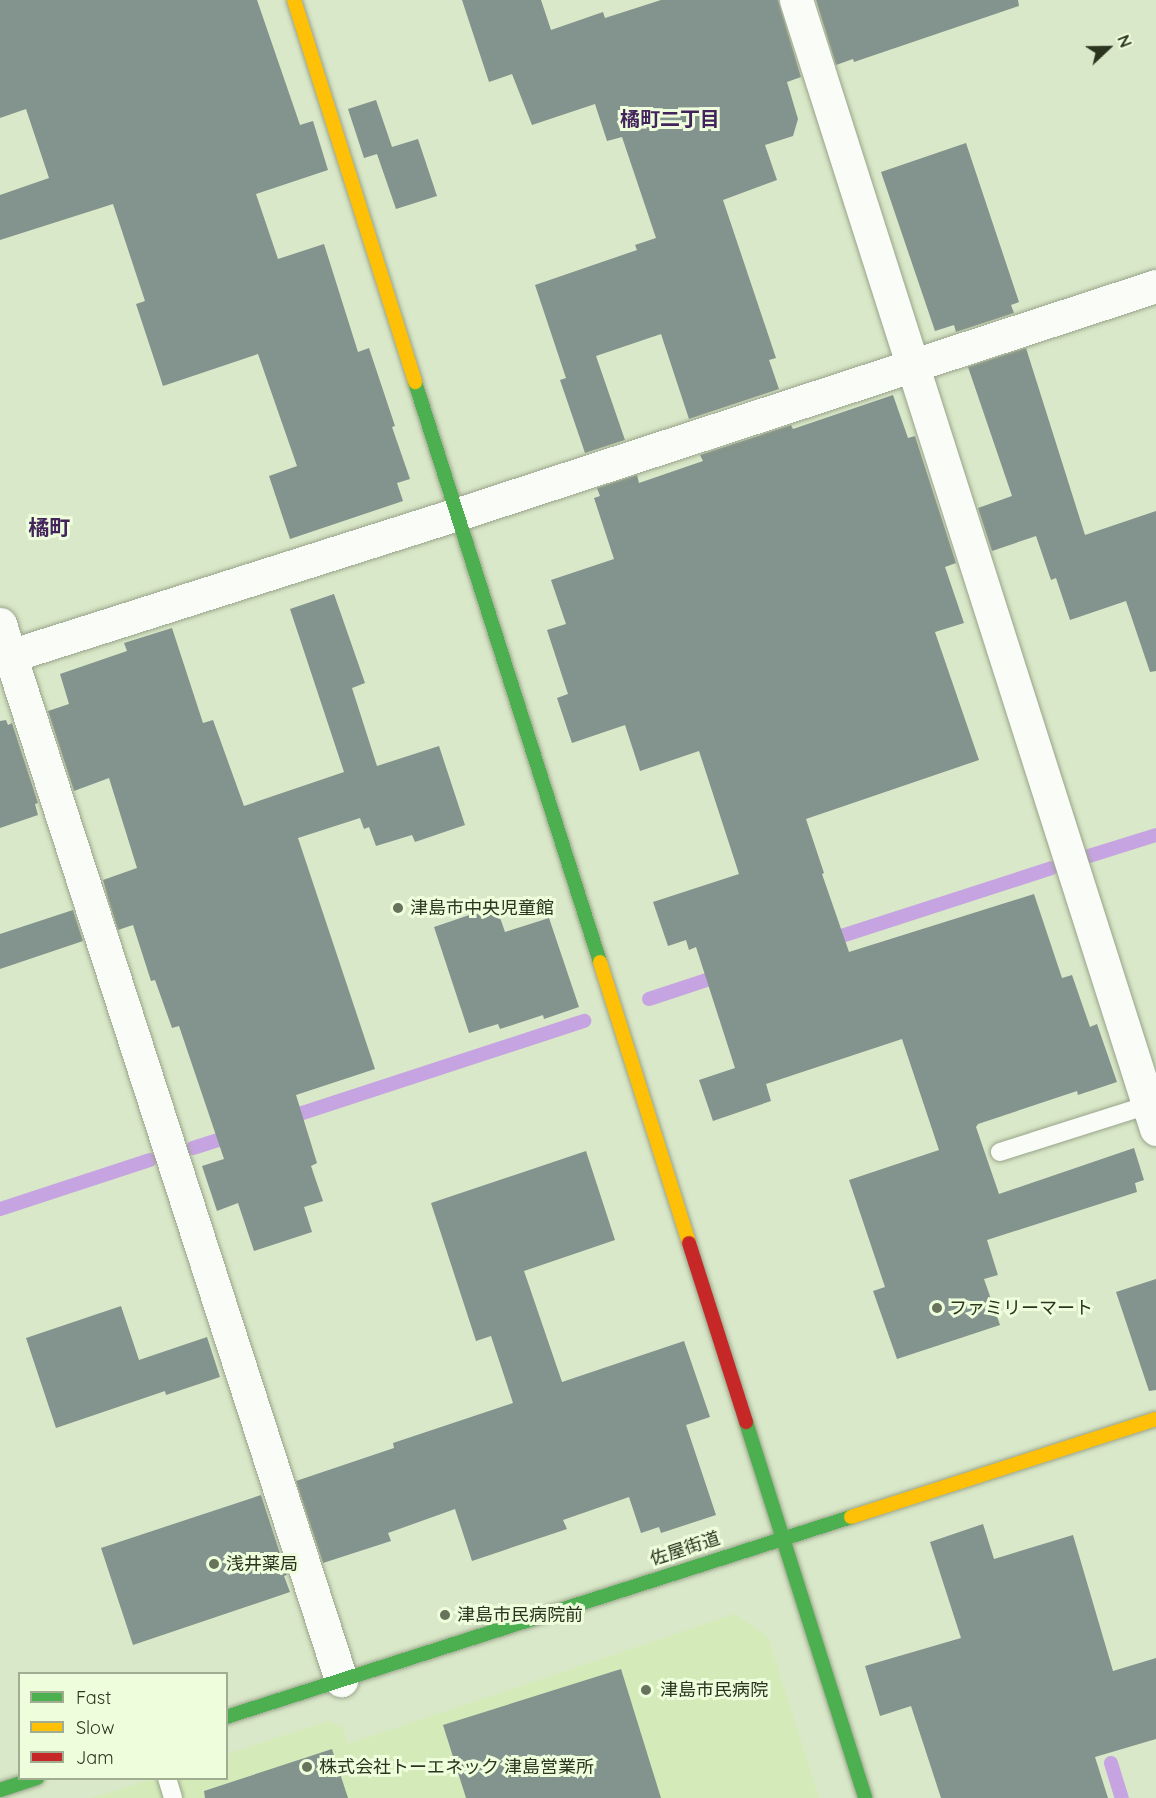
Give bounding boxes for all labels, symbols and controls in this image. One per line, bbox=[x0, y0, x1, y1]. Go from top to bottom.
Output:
north arrow bbox=[1078, 18, 1138, 78]
text: N bbox=[1113, 32, 1136, 50]
district label: 橘町二丁目 bbox=[620, 106, 720, 130]
district label: 橘町 bbox=[28, 514, 70, 540]
place label: 津島市中央児童館 bbox=[410, 897, 554, 919]
marker: 津島市中央児童館 bbox=[391, 901, 405, 915]
place label: ファミリーマート bbox=[949, 1297, 1093, 1319]
marker: ファミリーマート bbox=[930, 1301, 944, 1315]
street label: 佐屋街道 bbox=[647, 1528, 723, 1570]
place label: 浅井薬局 bbox=[226, 1553, 298, 1575]
marker: 浅井薬局 bbox=[207, 1557, 221, 1571]
place label: 津島市民病院前 bbox=[457, 1604, 583, 1626]
marker: 津島市民病院前 bbox=[438, 1608, 452, 1622]
legend bbox=[18, 1672, 228, 1780]
place label: 津島市民病院 bbox=[660, 1679, 768, 1701]
marker: 津島市民病院 bbox=[637, 1681, 655, 1699]
text: Fast bbox=[76, 1686, 111, 1709]
text: Slow bbox=[76, 1716, 114, 1739]
text: Jam bbox=[76, 1746, 114, 1769]
place label: 株式会社トーエネック 津島営業所 bbox=[319, 1756, 594, 1778]
marker: 株式会社トーエネック 津島営業所 bbox=[300, 1760, 314, 1774]

